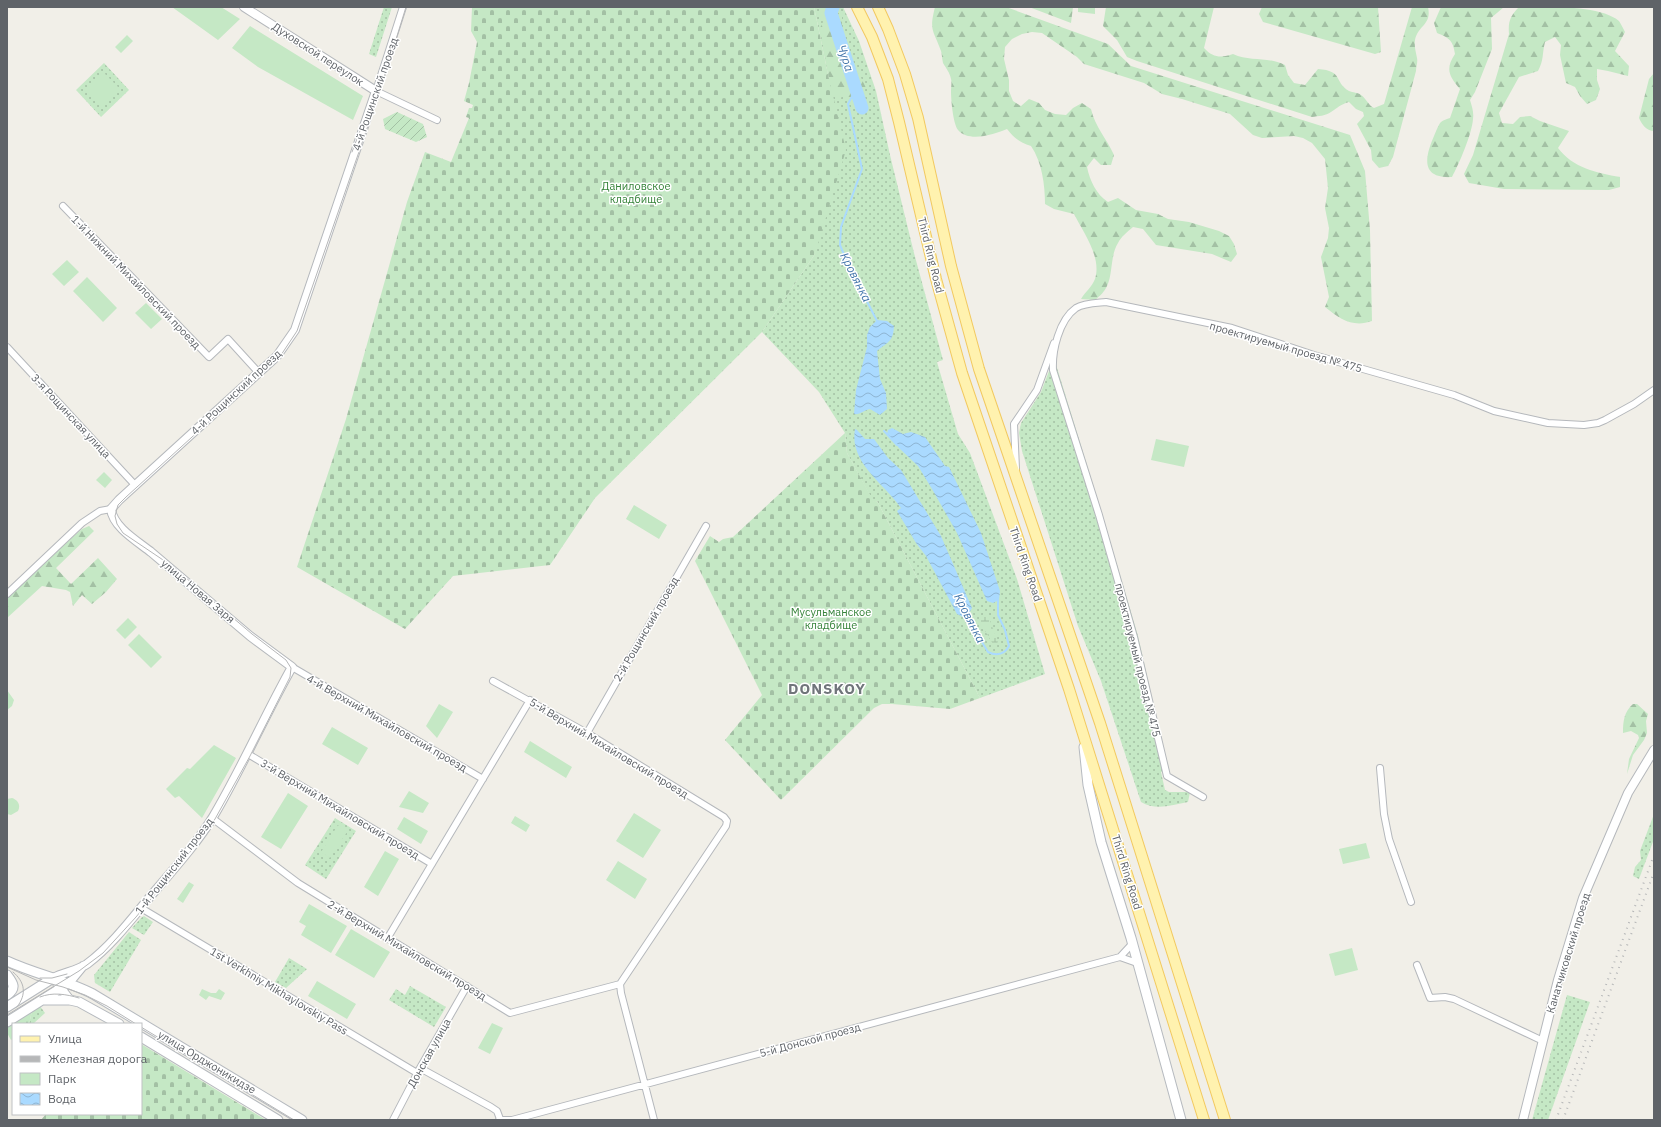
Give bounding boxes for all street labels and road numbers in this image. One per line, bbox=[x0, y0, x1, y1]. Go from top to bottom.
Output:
street label: Духовской переулок bbox=[270, 19, 366, 89]
street label: 4-й Рощинский проезд bbox=[349, 35, 401, 152]
street label: 1-й Нижний Михайловский проезд bbox=[68, 212, 204, 352]
street label: Third Ring Road bbox=[915, 215, 947, 295]
street label: проектируемый проезд № 475 bbox=[1208, 318, 1364, 376]
street label: 4-й Рощинский проезд bbox=[188, 346, 285, 438]
street label: 3-я Рощинская улица bbox=[28, 371, 114, 461]
street label: Third Ring Road bbox=[1007, 525, 1045, 603]
street label: улица Новая Заря bbox=[158, 556, 238, 626]
street label: 2-й Рощинский проезд bbox=[610, 574, 682, 684]
street label: проектируемый проезд № 475 bbox=[1112, 582, 1164, 738]
street label: 4-й Верхний Михайловский проезд bbox=[304, 671, 470, 775]
street label: 5-й Верхний Михайловский проезд bbox=[527, 695, 691, 801]
street label: 3-й Верхний Михайловский проезд bbox=[258, 756, 422, 862]
street label: 1-й Рощинский проезд bbox=[132, 815, 216, 917]
street label: Third Ring Road bbox=[1109, 833, 1145, 911]
street label: Канатчиковский проезд bbox=[1543, 891, 1593, 1015]
street label: 2-й Верхний Михайловский проезд bbox=[325, 897, 489, 1003]
street label: 1st Verkhniy Mikhaylovskiy Pass bbox=[207, 944, 351, 1038]
street label: Донская улица bbox=[404, 1016, 454, 1090]
street label: 5-й Донской проезд bbox=[758, 1020, 863, 1060]
street label: улица Орджоникидзе bbox=[155, 1027, 259, 1097]

